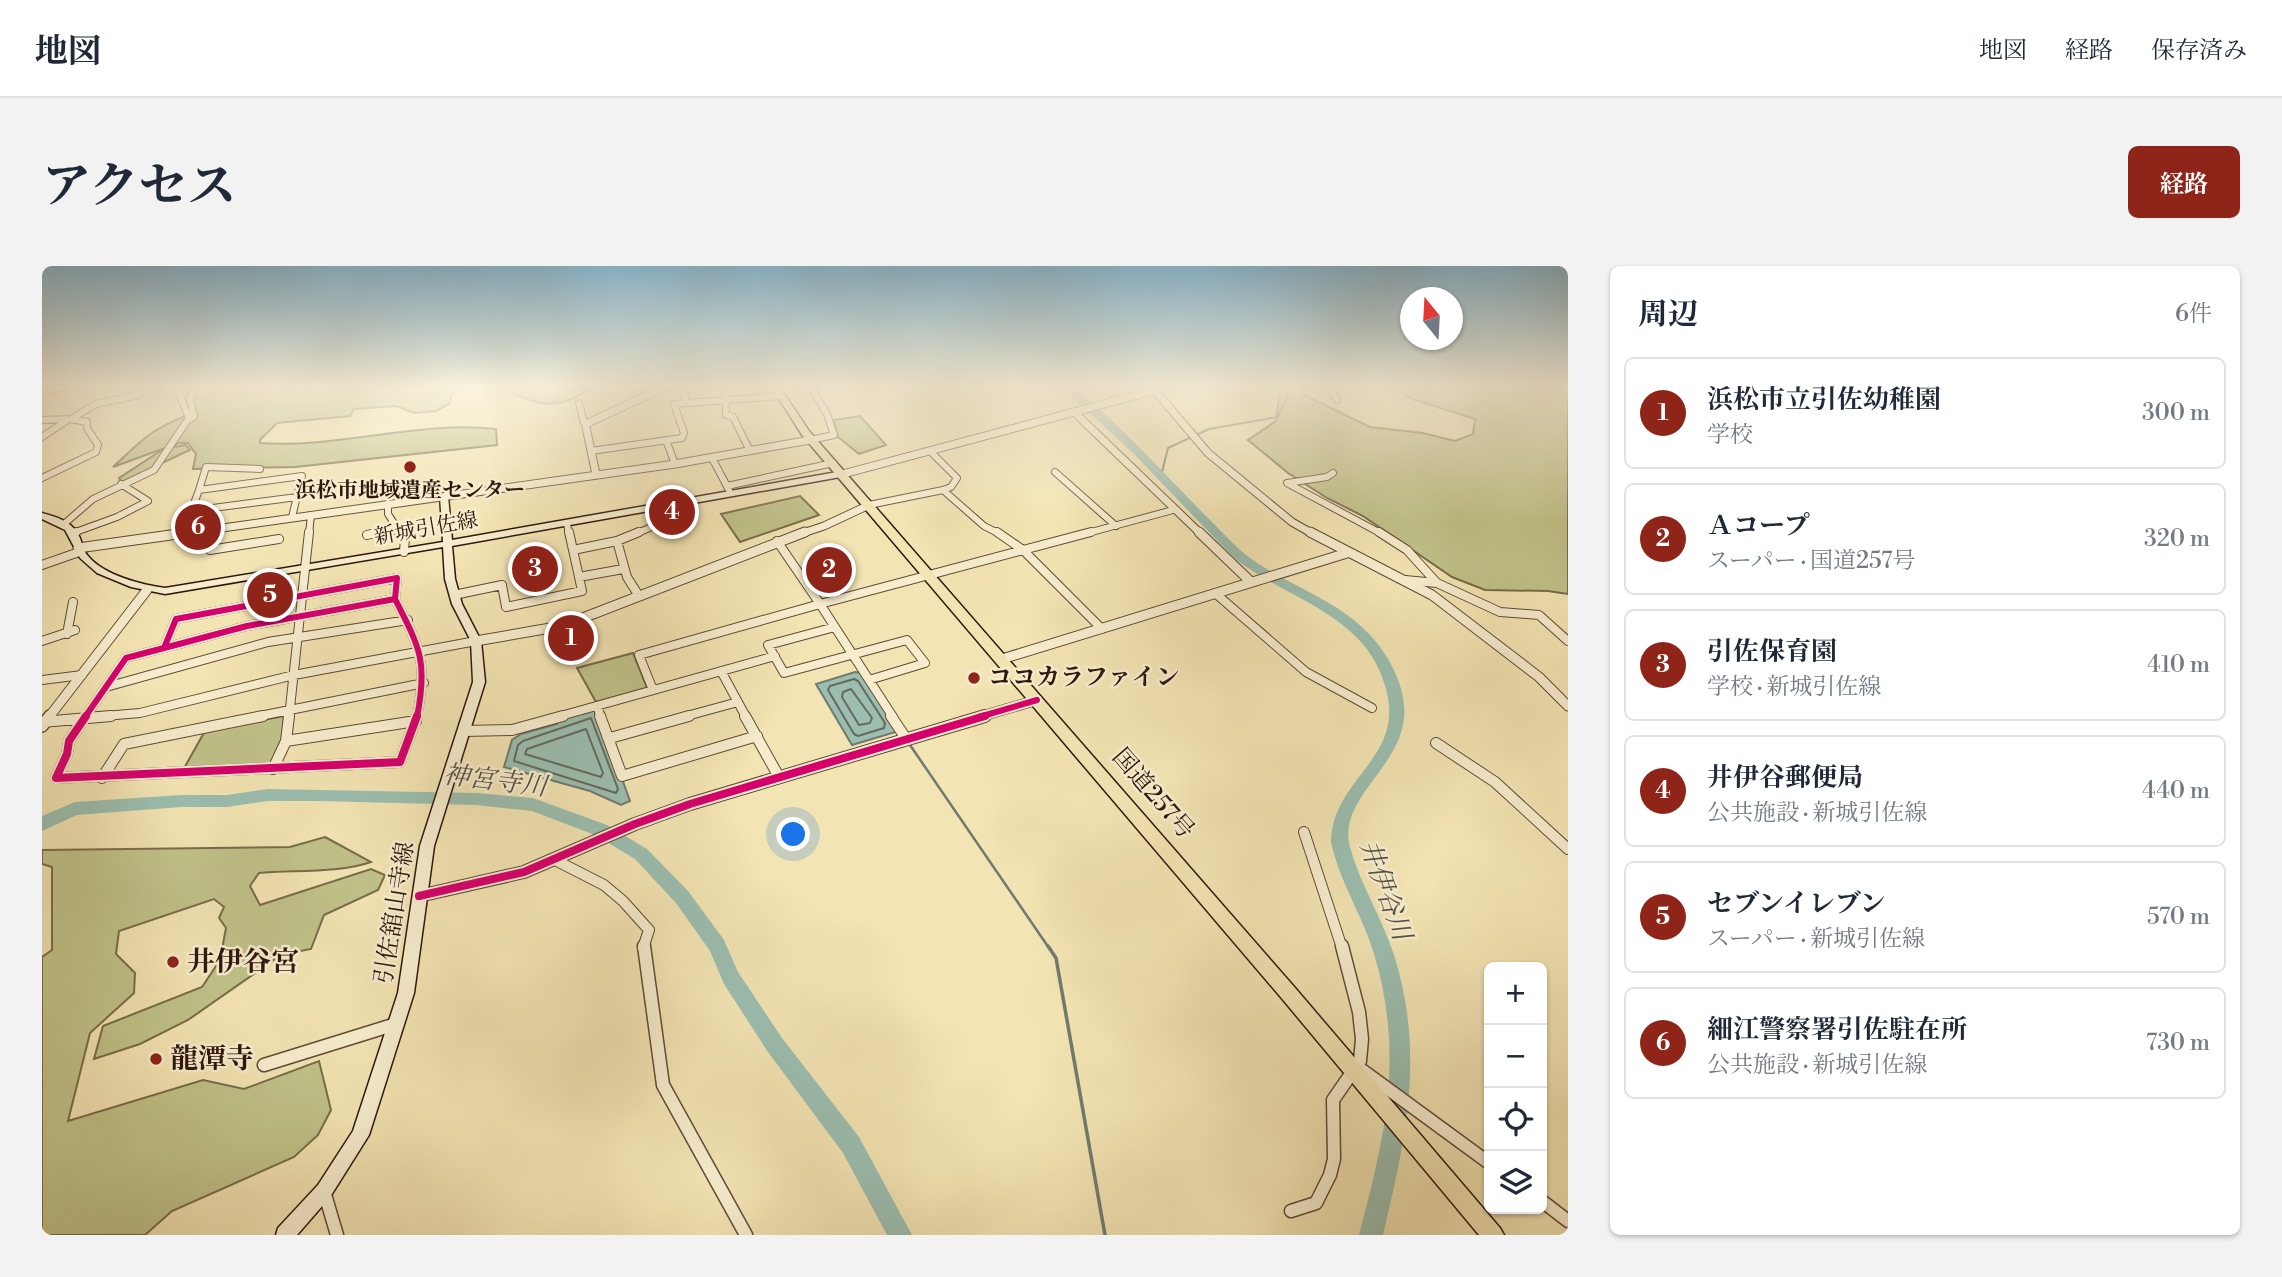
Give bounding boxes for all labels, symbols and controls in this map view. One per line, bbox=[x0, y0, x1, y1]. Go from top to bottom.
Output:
text: 地図 bbox=[35, 32, 101, 73]
text: 地図 bbox=[1979, 36, 2027, 66]
text: 経路 bbox=[2065, 36, 2113, 66]
text: 保存済み bbox=[2151, 36, 2247, 66]
button: 経路 bbox=[2128, 146, 2240, 218]
text: アクセス bbox=[42, 157, 237, 218]
north arrow bbox=[1400, 287, 1463, 350]
text: 周辺 bbox=[1638, 296, 1698, 334]
text: 6件 bbox=[2175, 300, 2212, 328]
text: 浜松市立引佐幼稚園 bbox=[1707, 384, 1941, 416]
text: 1 bbox=[1657, 399, 1669, 427]
text: 300 m bbox=[2142, 399, 2210, 427]
text: 学校 bbox=[1707, 421, 1753, 449]
marker: 浜松市地域遺産センター bbox=[402, 459, 418, 475]
place label: 浜松市地域遺産センター bbox=[295, 478, 525, 504]
pin: 4 bbox=[649, 486, 695, 538]
pin: 6 bbox=[175, 501, 221, 553]
street label: 新城引佐線 bbox=[372, 507, 480, 551]
text: Ａコープ bbox=[1707, 510, 1810, 542]
text: 2 bbox=[1656, 525, 1670, 553]
text: 320 m bbox=[2144, 525, 2210, 553]
pin: 3 bbox=[512, 543, 558, 595]
pin: 2 bbox=[806, 544, 852, 596]
text: スーパー · 国道257号 bbox=[1707, 547, 1916, 575]
pin: 5 bbox=[247, 569, 293, 621]
pin: 1 bbox=[548, 612, 594, 664]
text: 引佐保育園 bbox=[1707, 636, 1837, 668]
text: 3 bbox=[1656, 651, 1670, 679]
text: 410 m bbox=[2147, 651, 2210, 679]
place label: ココカラファイン bbox=[988, 663, 1180, 693]
marker: ココカラファイン bbox=[966, 670, 982, 686]
text: 学校 · 新城引佐線 bbox=[1707, 673, 1881, 701]
street label: 国道257号 bbox=[1106, 743, 1200, 845]
water label: 神宮寺川 bbox=[441, 759, 552, 804]
text: 井伊谷郵便局 bbox=[1707, 762, 1863, 794]
text: 4 bbox=[1655, 777, 1671, 805]
text: 440 m bbox=[2142, 777, 2210, 805]
text: 公共施設 · 新城引佐線 bbox=[1707, 799, 1927, 827]
your location bbox=[776, 817, 810, 851]
water label: 井伊谷川 bbox=[1352, 836, 1419, 947]
street label: 引佐舘山寺線 bbox=[369, 840, 421, 986]
text: セブンイレブン bbox=[1707, 888, 1886, 920]
text: 5 bbox=[1656, 903, 1670, 931]
text: 570 m bbox=[2147, 903, 2210, 931]
text: スーパー · 新城引佐線 bbox=[1707, 925, 1925, 953]
place label: 井伊谷宮 bbox=[187, 945, 299, 980]
marker: 井伊谷宮 bbox=[165, 954, 181, 970]
map controls bbox=[1484, 962, 1547, 1214]
button: + bbox=[1484, 962, 1547, 1025]
text: 細江警察署引佐駐在所 bbox=[1707, 1014, 1967, 1046]
button: − bbox=[1484, 1025, 1547, 1088]
text: 6 bbox=[1656, 1029, 1670, 1057]
text: 730 m bbox=[2146, 1029, 2210, 1057]
place label: 龍潭寺 bbox=[170, 1042, 254, 1077]
marker: 龍潭寺 bbox=[148, 1051, 164, 1067]
text: 公共施設 · 新城引佐線 bbox=[1707, 1051, 1927, 1079]
button: locate bbox=[1484, 1088, 1547, 1151]
button: layers bbox=[1484, 1151, 1547, 1214]

